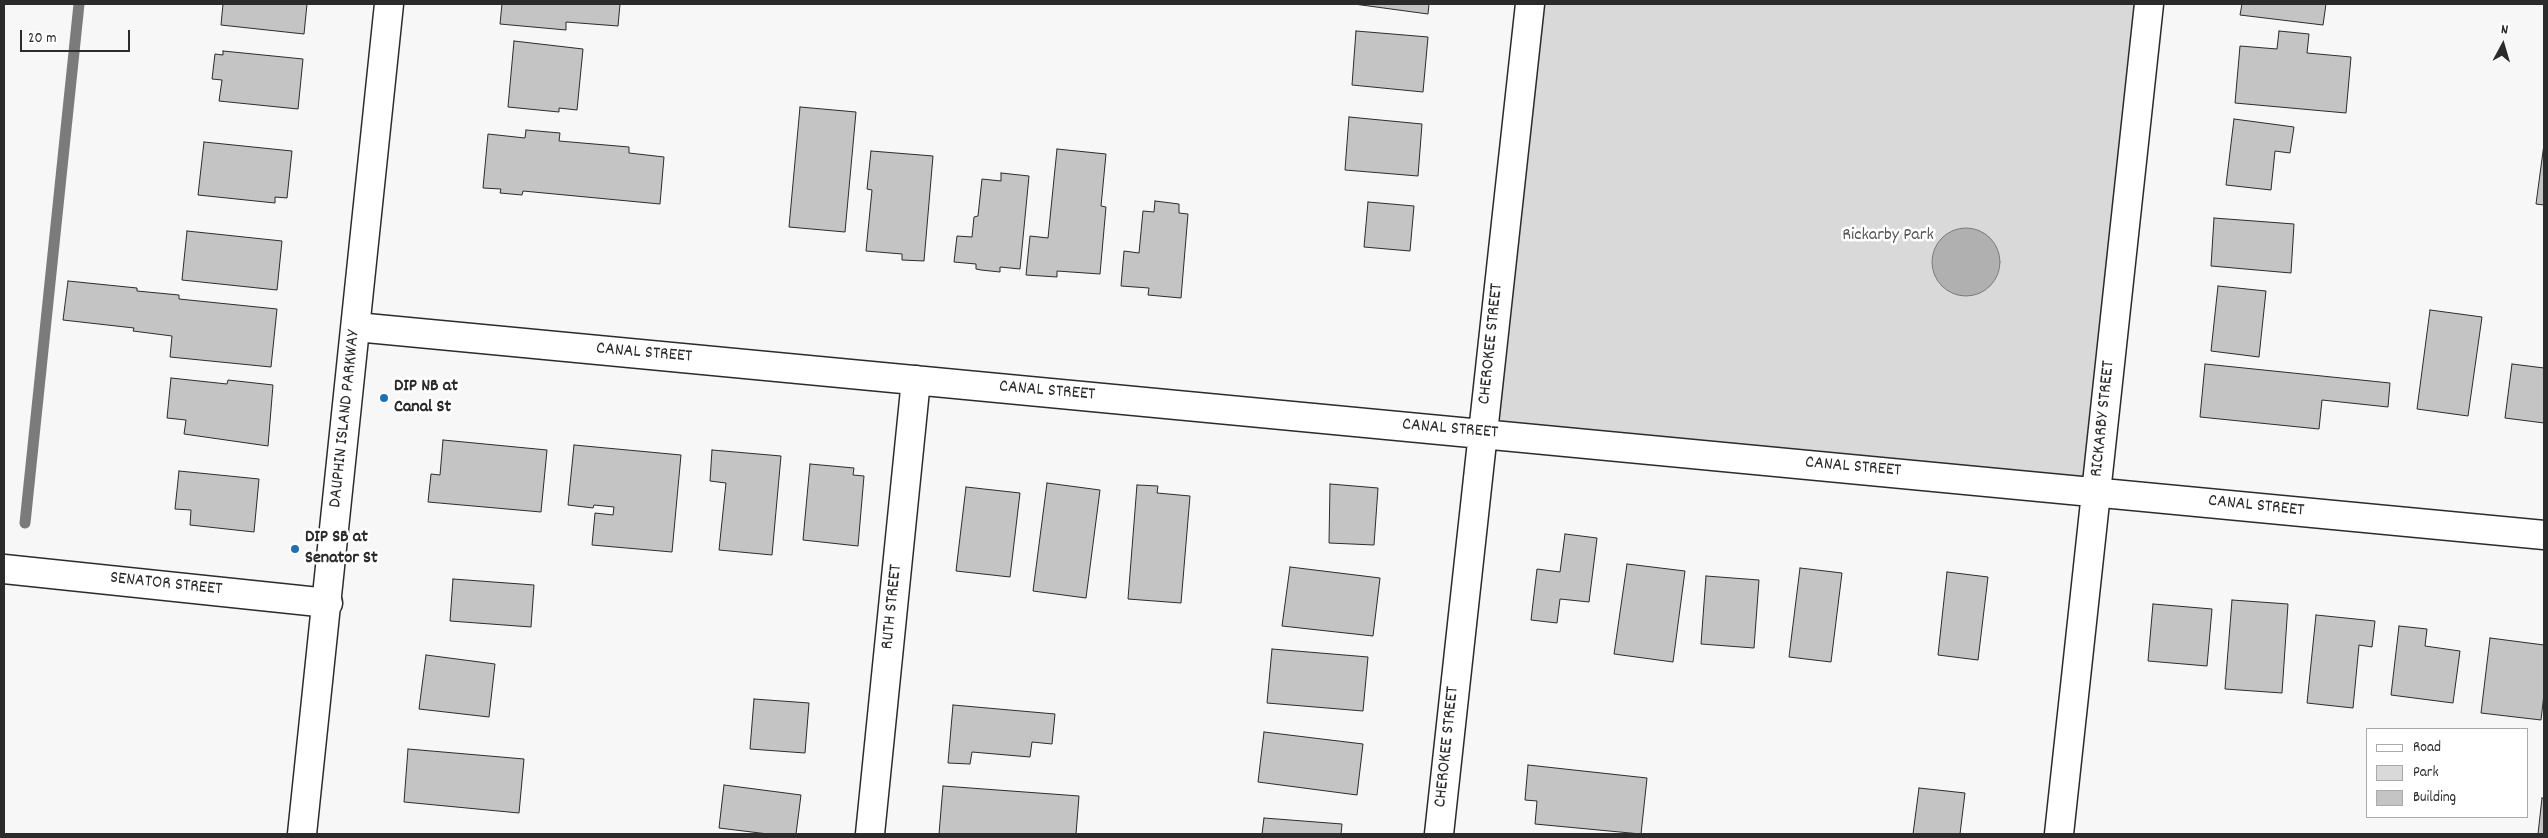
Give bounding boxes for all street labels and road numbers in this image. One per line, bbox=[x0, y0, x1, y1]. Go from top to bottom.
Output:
street label: CHEROKEE STREET bbox=[1475, 282, 1509, 406]
street label: DAUPHIN ISLAND PARKWAY bbox=[326, 329, 366, 509]
street label: CANAL STREET bbox=[595, 339, 693, 369]
street label: RICKARBY STREET bbox=[2087, 360, 2121, 478]
street label: CANAL STREET bbox=[998, 377, 1096, 407]
street label: CANAL STREET bbox=[1401, 415, 1499, 445]
street label: CANAL STREET bbox=[1804, 453, 1902, 483]
street label: CANAL STREET bbox=[2207, 491, 2305, 523]
street label: RUTH STREET bbox=[878, 563, 908, 651]
street label: SENATOR STREET bbox=[109, 568, 223, 602]
street label: CHEROKEE STREET bbox=[1431, 685, 1465, 809]

